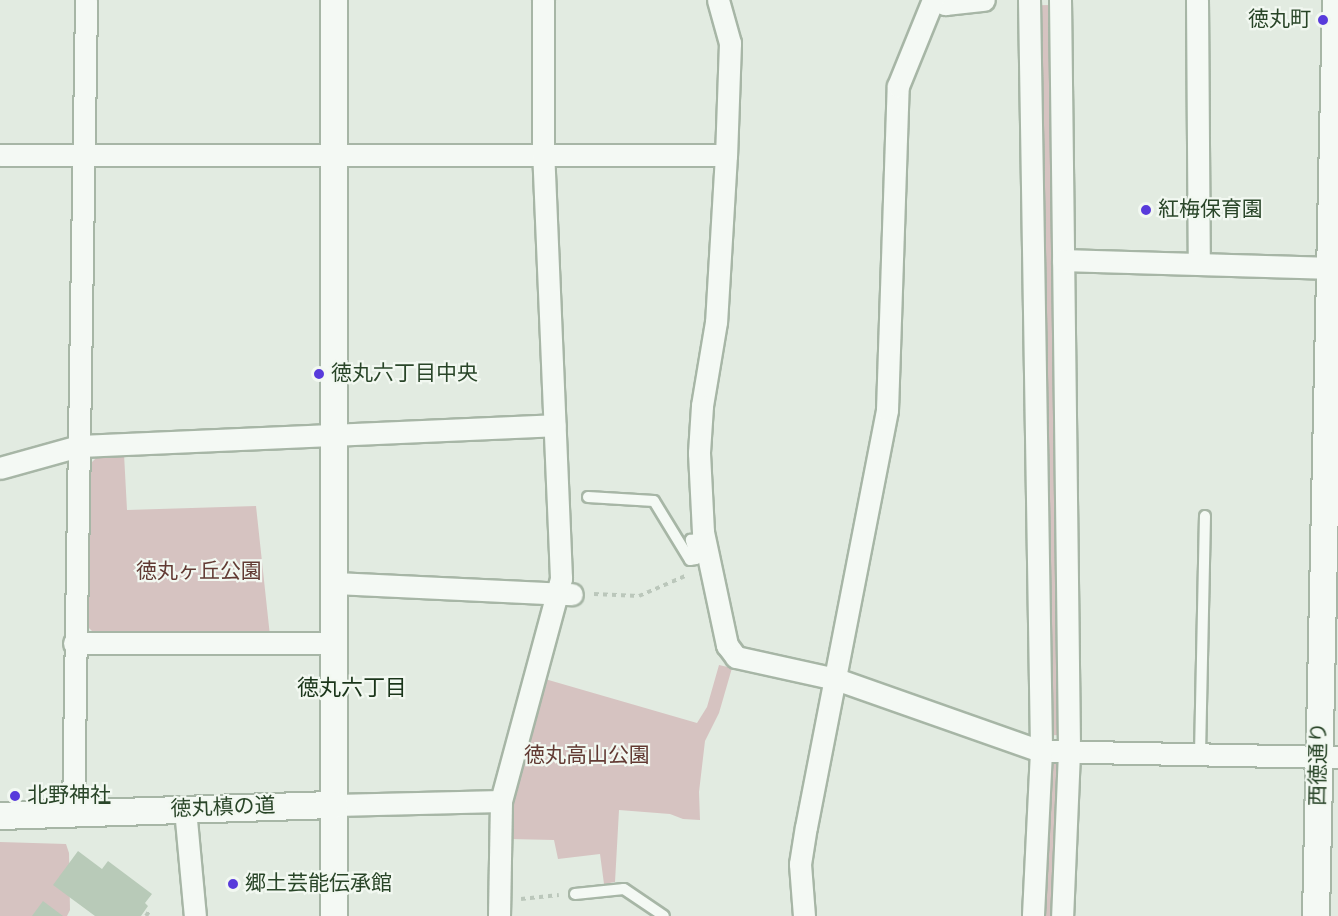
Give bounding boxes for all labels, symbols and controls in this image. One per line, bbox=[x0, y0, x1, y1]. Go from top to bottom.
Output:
place label: 徳丸町 bbox=[1248, 7, 1311, 33]
marker: 徳丸町 bbox=[1316, 13, 1330, 27]
place label: 紅梅保育園 bbox=[1158, 197, 1263, 223]
marker: 紅梅保育園 bbox=[1139, 203, 1153, 217]
place label: 徳丸六丁目中央 bbox=[331, 361, 478, 387]
marker: 徳丸六丁目中央 bbox=[312, 367, 326, 381]
park label: 徳丸ヶ丘公園 bbox=[136, 559, 262, 585]
district label: 徳丸六丁目 bbox=[297, 676, 407, 702]
street label: 西徳通り bbox=[1306, 722, 1332, 806]
park label: 徳丸高山公園 bbox=[524, 743, 650, 769]
place label: 北野神社 bbox=[27, 783, 111, 809]
marker: 北野神社 bbox=[8, 789, 22, 803]
street label: 徳丸槙の道 bbox=[170, 794, 276, 822]
place label: 郷土芸能伝承館 bbox=[245, 871, 392, 897]
marker: 郷土芸能伝承館 bbox=[226, 877, 240, 891]

